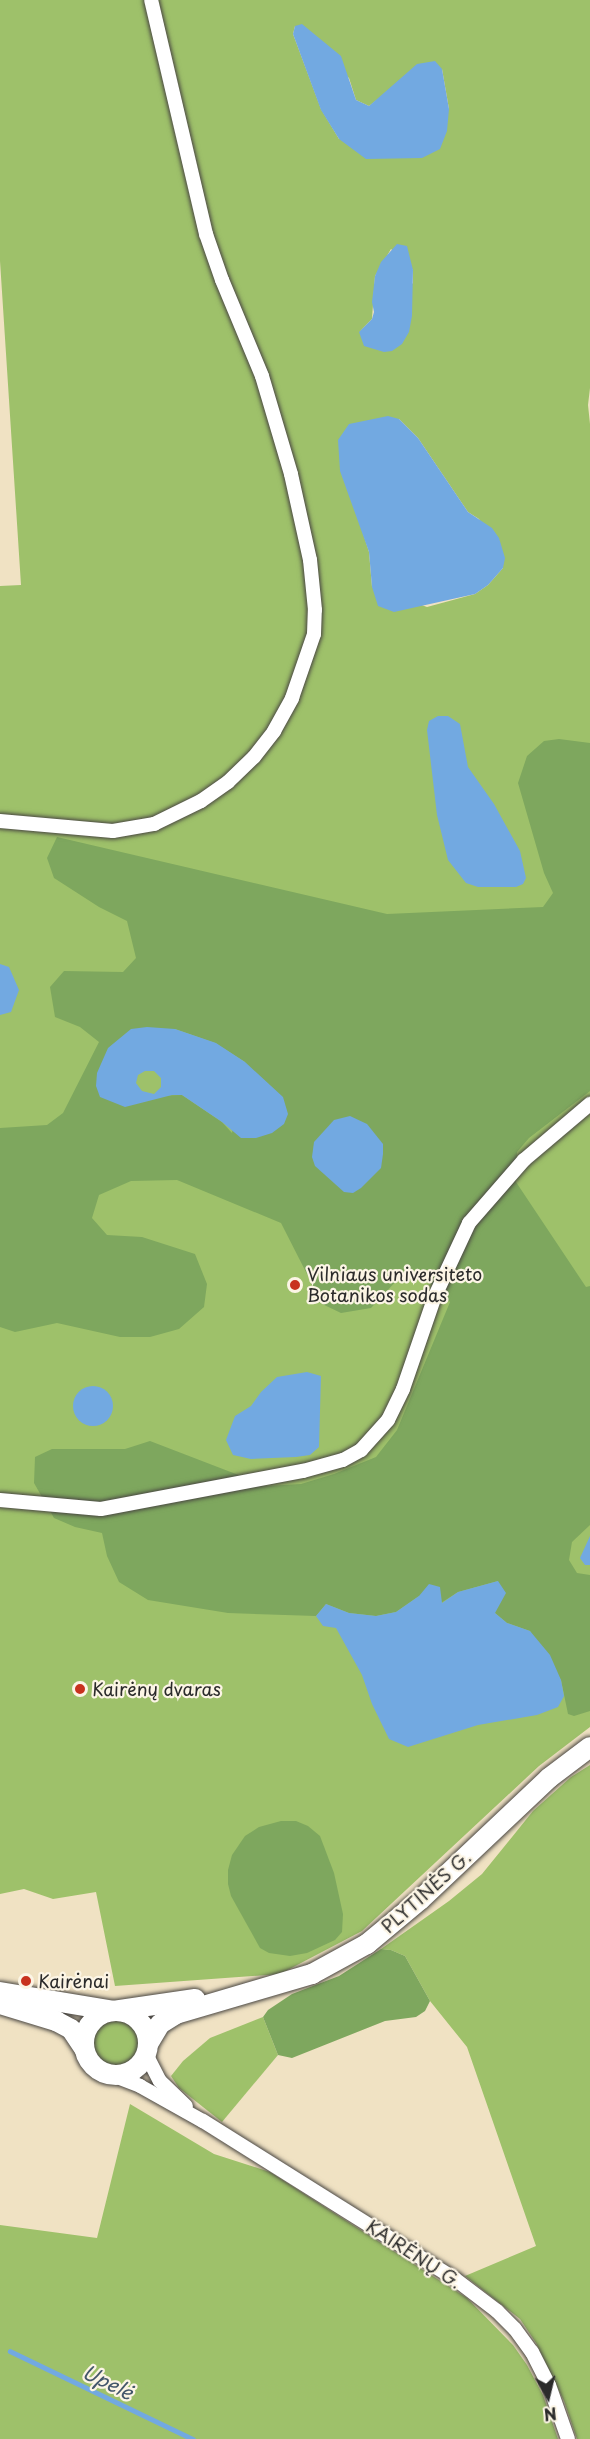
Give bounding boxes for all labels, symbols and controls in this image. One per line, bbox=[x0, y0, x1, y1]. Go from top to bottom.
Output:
place label: Vilniaus universiteto Botanikos sodas bbox=[307, 1264, 481, 1306]
marker: Vilniaus universiteto Botanikos sodas bbox=[288, 1278, 302, 1292]
place label: Kairėnų dvaras bbox=[92, 1678, 221, 1700]
marker: Kairėnų dvaras bbox=[73, 1682, 87, 1696]
street label: PLYTINĖS G. bbox=[378, 1847, 474, 1937]
place label: Kairėnai bbox=[38, 1970, 109, 1992]
marker: Kairėnai bbox=[19, 1974, 33, 1988]
street label: KAIRĖNŲ G. bbox=[363, 2215, 465, 2293]
water label: Upelė bbox=[79, 2360, 137, 2404]
north arrow bbox=[518, 2367, 578, 2427]
text: N bbox=[543, 2402, 558, 2428]

